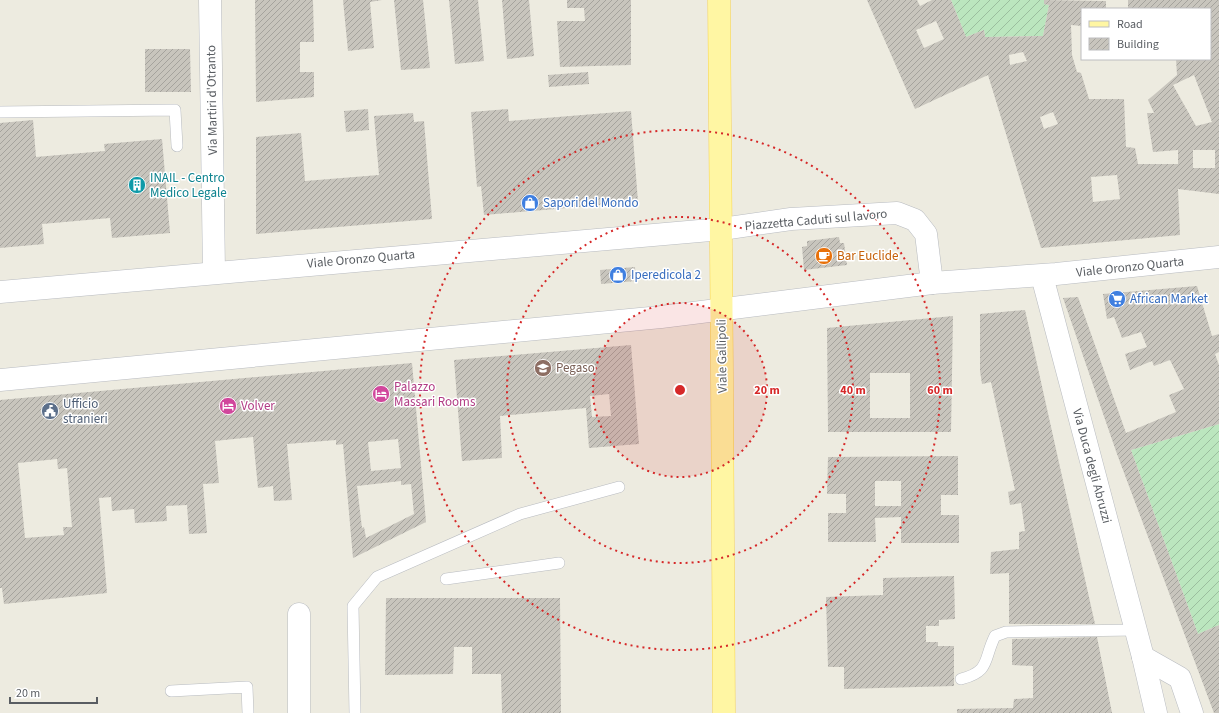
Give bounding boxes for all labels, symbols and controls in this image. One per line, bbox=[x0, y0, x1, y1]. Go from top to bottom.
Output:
legend bbox=[1081, 8, 1211, 60]
text: Road bbox=[1117, 16, 1143, 33]
text: Building bbox=[1117, 36, 1159, 53]
street label: Via Martiri d'Otranto bbox=[202, 45, 222, 155]
place label: INAIL - Centro Medico Legale bbox=[150, 169, 227, 202]
building icon: INAIL - Centro Medico Legale bbox=[127, 175, 147, 195]
shop icon: Sapori del Mondo bbox=[520, 193, 540, 213]
place label: Sapori del Mondo bbox=[543, 194, 639, 212]
street label: Piazzetta Caduti sul lavoro bbox=[744, 205, 888, 235]
street label: Viale Oronzo Quarta bbox=[306, 245, 416, 273]
cafe icon: Bar Euclide bbox=[814, 246, 834, 266]
place label: Bar Euclide bbox=[837, 247, 898, 265]
street label: Viale Oronzo Quarta bbox=[1075, 252, 1185, 282]
shop icon: Iperedicola 2 bbox=[608, 265, 628, 285]
place label: Iperedicola 2 bbox=[631, 266, 701, 284]
supermarket icon: African Market bbox=[1107, 289, 1127, 309]
place label: African Market bbox=[1130, 290, 1209, 308]
street label: Viale Gallipoli bbox=[712, 319, 732, 393]
school or university icon: Pegaso bbox=[533, 358, 553, 378]
place label: Pegaso bbox=[556, 359, 595, 377]
place label: Palazzo Massari Rooms bbox=[394, 378, 476, 411]
text: 20 m bbox=[754, 382, 780, 399]
text: 40 m bbox=[840, 382, 866, 399]
text: 60 m bbox=[927, 382, 953, 399]
centre of rings bbox=[673, 383, 687, 397]
hotel icon: Palazzo Massari Rooms bbox=[371, 384, 391, 404]
place label: Ufficio stranieri bbox=[63, 395, 108, 428]
hotel icon: Volver bbox=[218, 396, 238, 416]
place label: Volver bbox=[241, 397, 275, 415]
public building icon: Ufficio stranieri bbox=[40, 401, 60, 421]
street label: Via Duca degli Abruzzi bbox=[1068, 407, 1116, 525]
scale bar bbox=[10, 679, 97, 705]
text: 20 m bbox=[16, 685, 40, 702]

